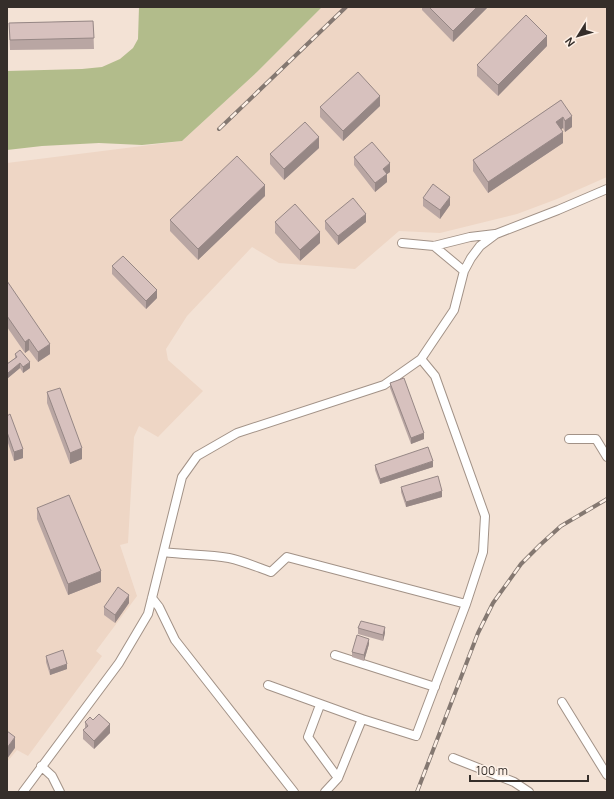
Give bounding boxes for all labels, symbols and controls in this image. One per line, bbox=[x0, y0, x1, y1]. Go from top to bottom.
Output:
north arrow bbox=[558, 16, 598, 56]
text: N bbox=[561, 35, 578, 50]
scale bar bbox=[470, 757, 588, 783]
text: 100 m bbox=[476, 762, 508, 779]

